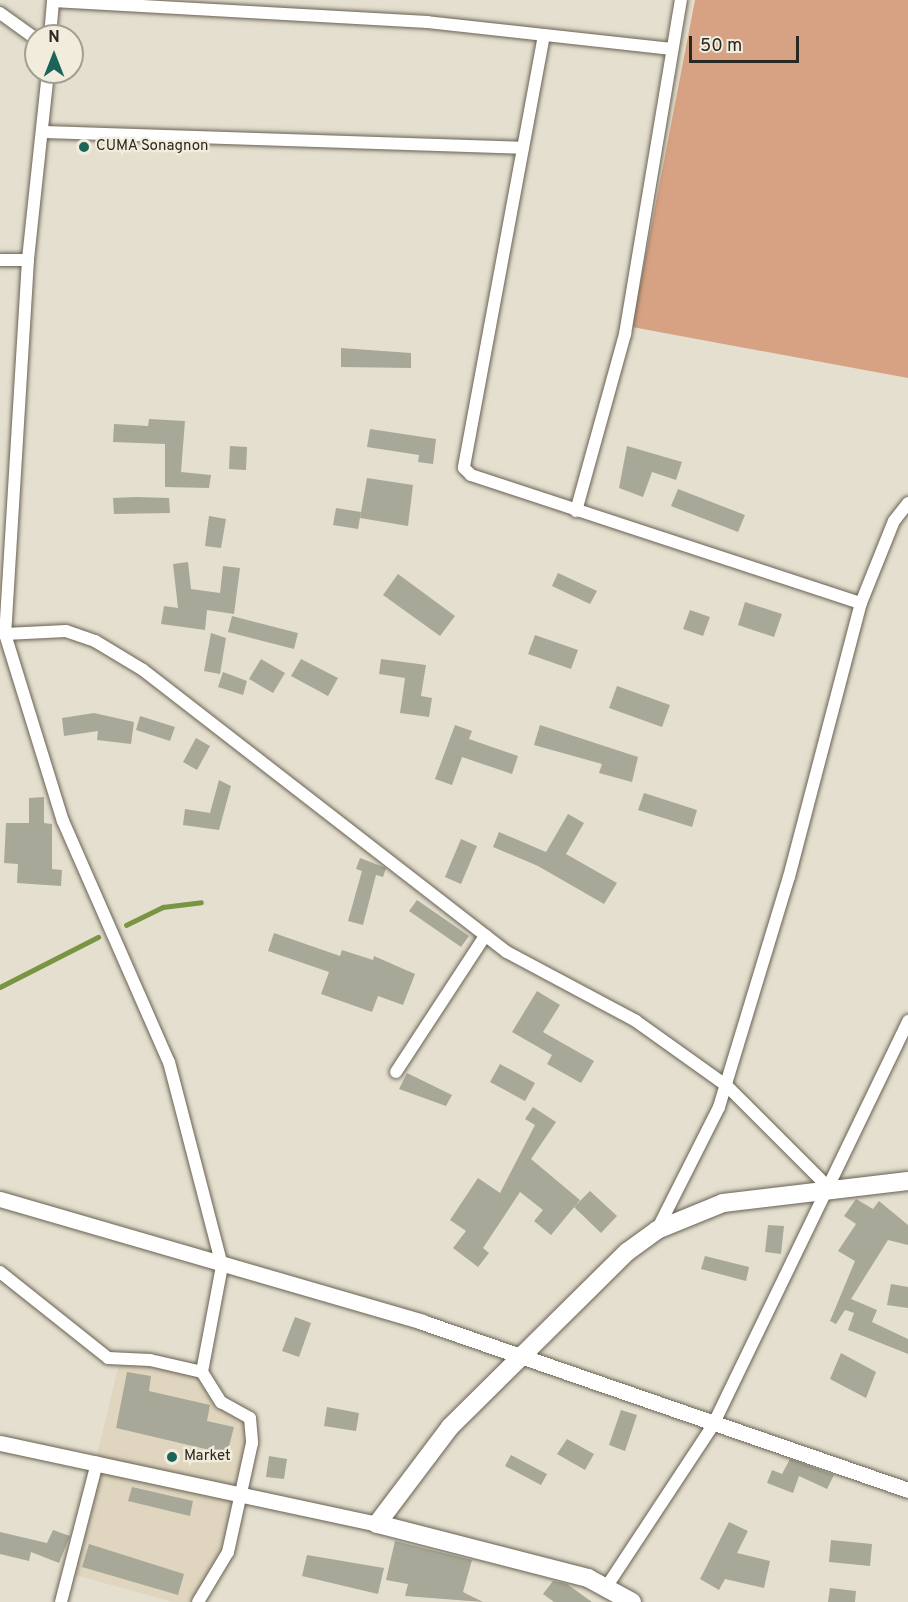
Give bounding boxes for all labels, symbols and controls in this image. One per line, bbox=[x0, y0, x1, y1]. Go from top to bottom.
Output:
north arrow bbox=[24, 24, 84, 84]
scale bar bbox=[692, 24, 802, 62]
text: N bbox=[48, 28, 60, 48]
text: 50 m bbox=[700, 35, 742, 58]
place label: CUMA Sonagnon bbox=[96, 138, 209, 156]
marker: CUMA Sonagnon bbox=[77, 140, 91, 154]
place label: Market bbox=[184, 1448, 231, 1466]
marker: Market bbox=[165, 1450, 179, 1464]

